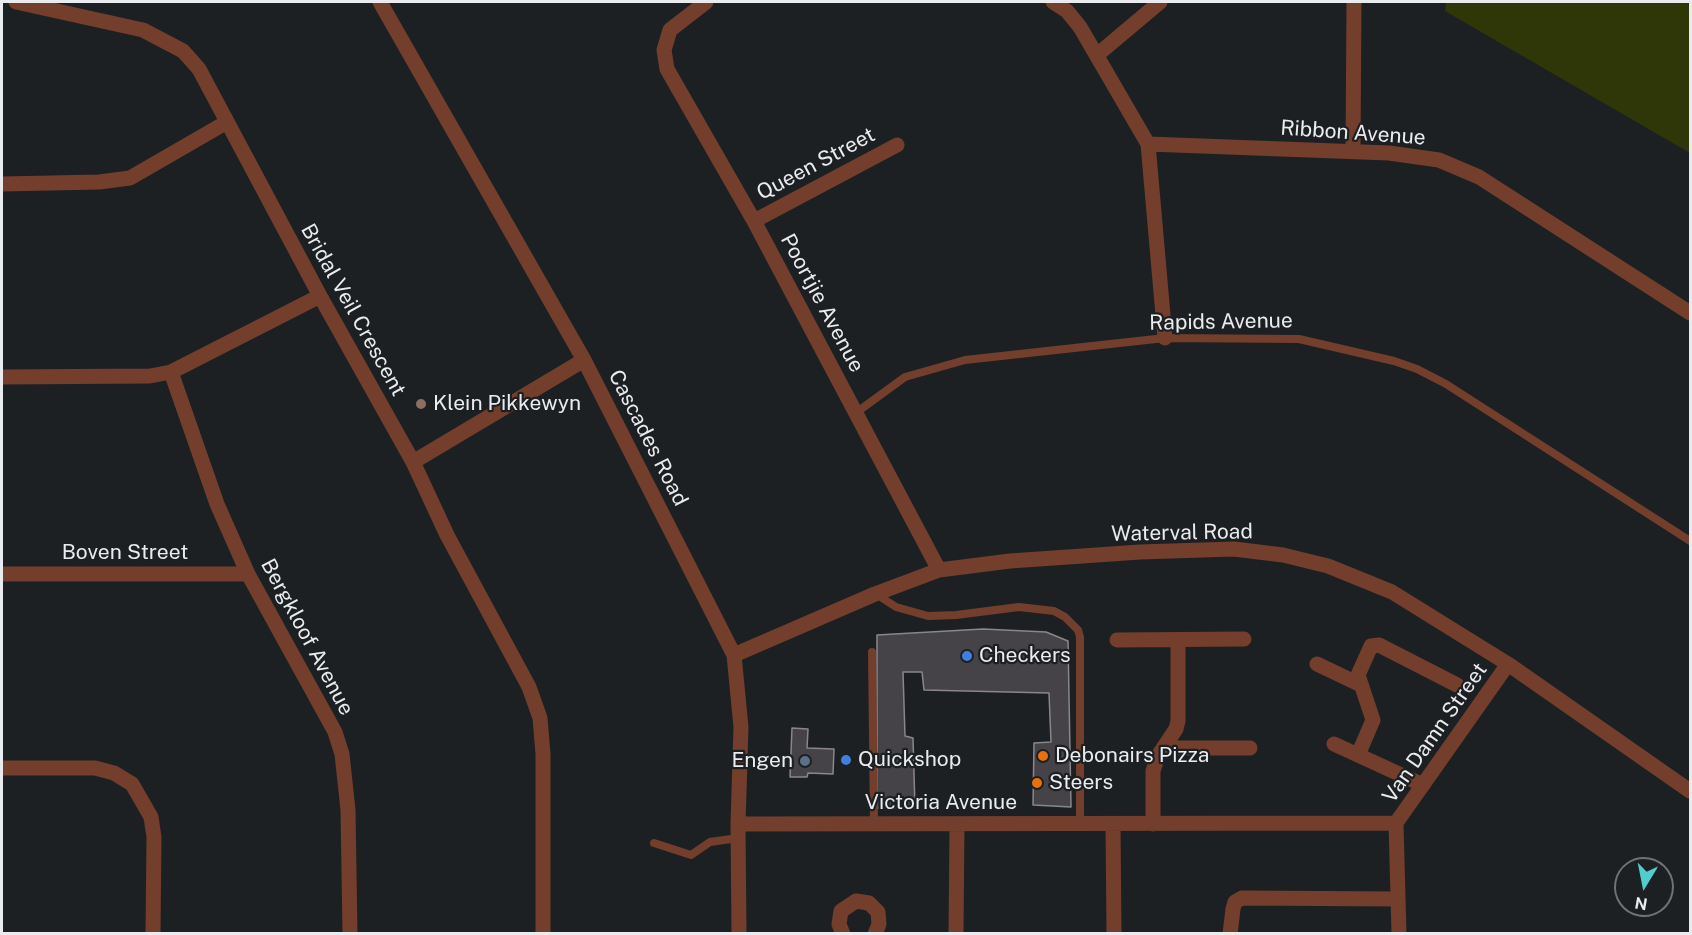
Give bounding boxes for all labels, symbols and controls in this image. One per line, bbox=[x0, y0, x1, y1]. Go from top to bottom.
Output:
street label: Ribbon Avenue bbox=[1279, 115, 1427, 151]
street label: Queen Street bbox=[753, 122, 879, 206]
street label: Bridal Veil Crescent bbox=[295, 219, 411, 401]
street label: Poortjie Avenue bbox=[775, 229, 869, 377]
street label: Rapids Avenue bbox=[1149, 308, 1293, 336]
street label: Cascades Road bbox=[603, 366, 693, 510]
place label: Klein Pikkewyn bbox=[433, 391, 581, 417]
marker: Klein Pikkewyn bbox=[414, 397, 428, 411]
street label: Waterval Road bbox=[1111, 519, 1253, 547]
street label: Boven Street bbox=[62, 540, 188, 566]
street label: Bergkloof Avenue bbox=[255, 554, 359, 720]
place label: Checkers bbox=[979, 643, 1071, 669]
marker: Checkers bbox=[960, 649, 974, 663]
street label: Van Damn Street bbox=[1377, 658, 1493, 808]
place label: Debonairs Pizza bbox=[1055, 743, 1209, 769]
place label: Quickshop bbox=[858, 747, 961, 773]
place label: Engen bbox=[731, 748, 793, 774]
marker: Debonairs Pizza bbox=[1036, 749, 1050, 763]
marker: Quickshop bbox=[839, 753, 853, 767]
marker: Engen bbox=[798, 754, 812, 768]
place label: Steers bbox=[1049, 770, 1113, 796]
marker: Steers bbox=[1030, 776, 1044, 790]
street label: Victoria Avenue bbox=[865, 790, 1017, 816]
north arrow bbox=[1614, 857, 1674, 917]
text: N bbox=[1633, 893, 1649, 914]

